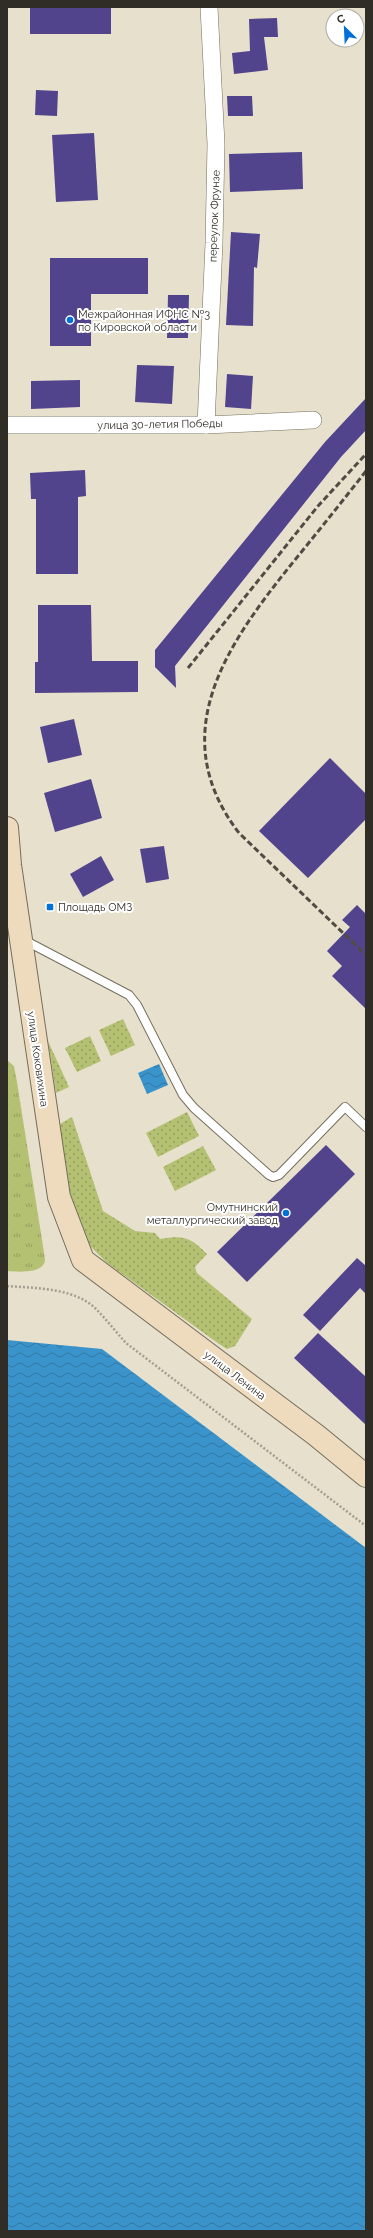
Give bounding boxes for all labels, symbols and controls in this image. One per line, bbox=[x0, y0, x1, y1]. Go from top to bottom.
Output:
north arrow bbox=[325, 8, 365, 48]
text: С bbox=[335, 12, 348, 27]
street label: переулок Фрунзе bbox=[206, 169, 223, 262]
place label: Межрайонная ИФНС №3 по Кировской области bbox=[78, 308, 210, 334]
marker: Межрайонная ИФНС №3 по Кировской области bbox=[65, 315, 75, 325]
street label: улица 30-летия Победы bbox=[97, 417, 223, 432]
place label: Площадь ОМЗ bbox=[58, 901, 132, 914]
marker: Площадь ОМЗ bbox=[45, 902, 55, 912]
street label: улица Коковихина bbox=[24, 1011, 51, 1107]
place label: Омутнинский металлургический завод bbox=[147, 1201, 279, 1227]
marker: Омутнинский металлургический завод bbox=[281, 1208, 291, 1218]
street label: улица Ленина bbox=[201, 1348, 268, 1403]

